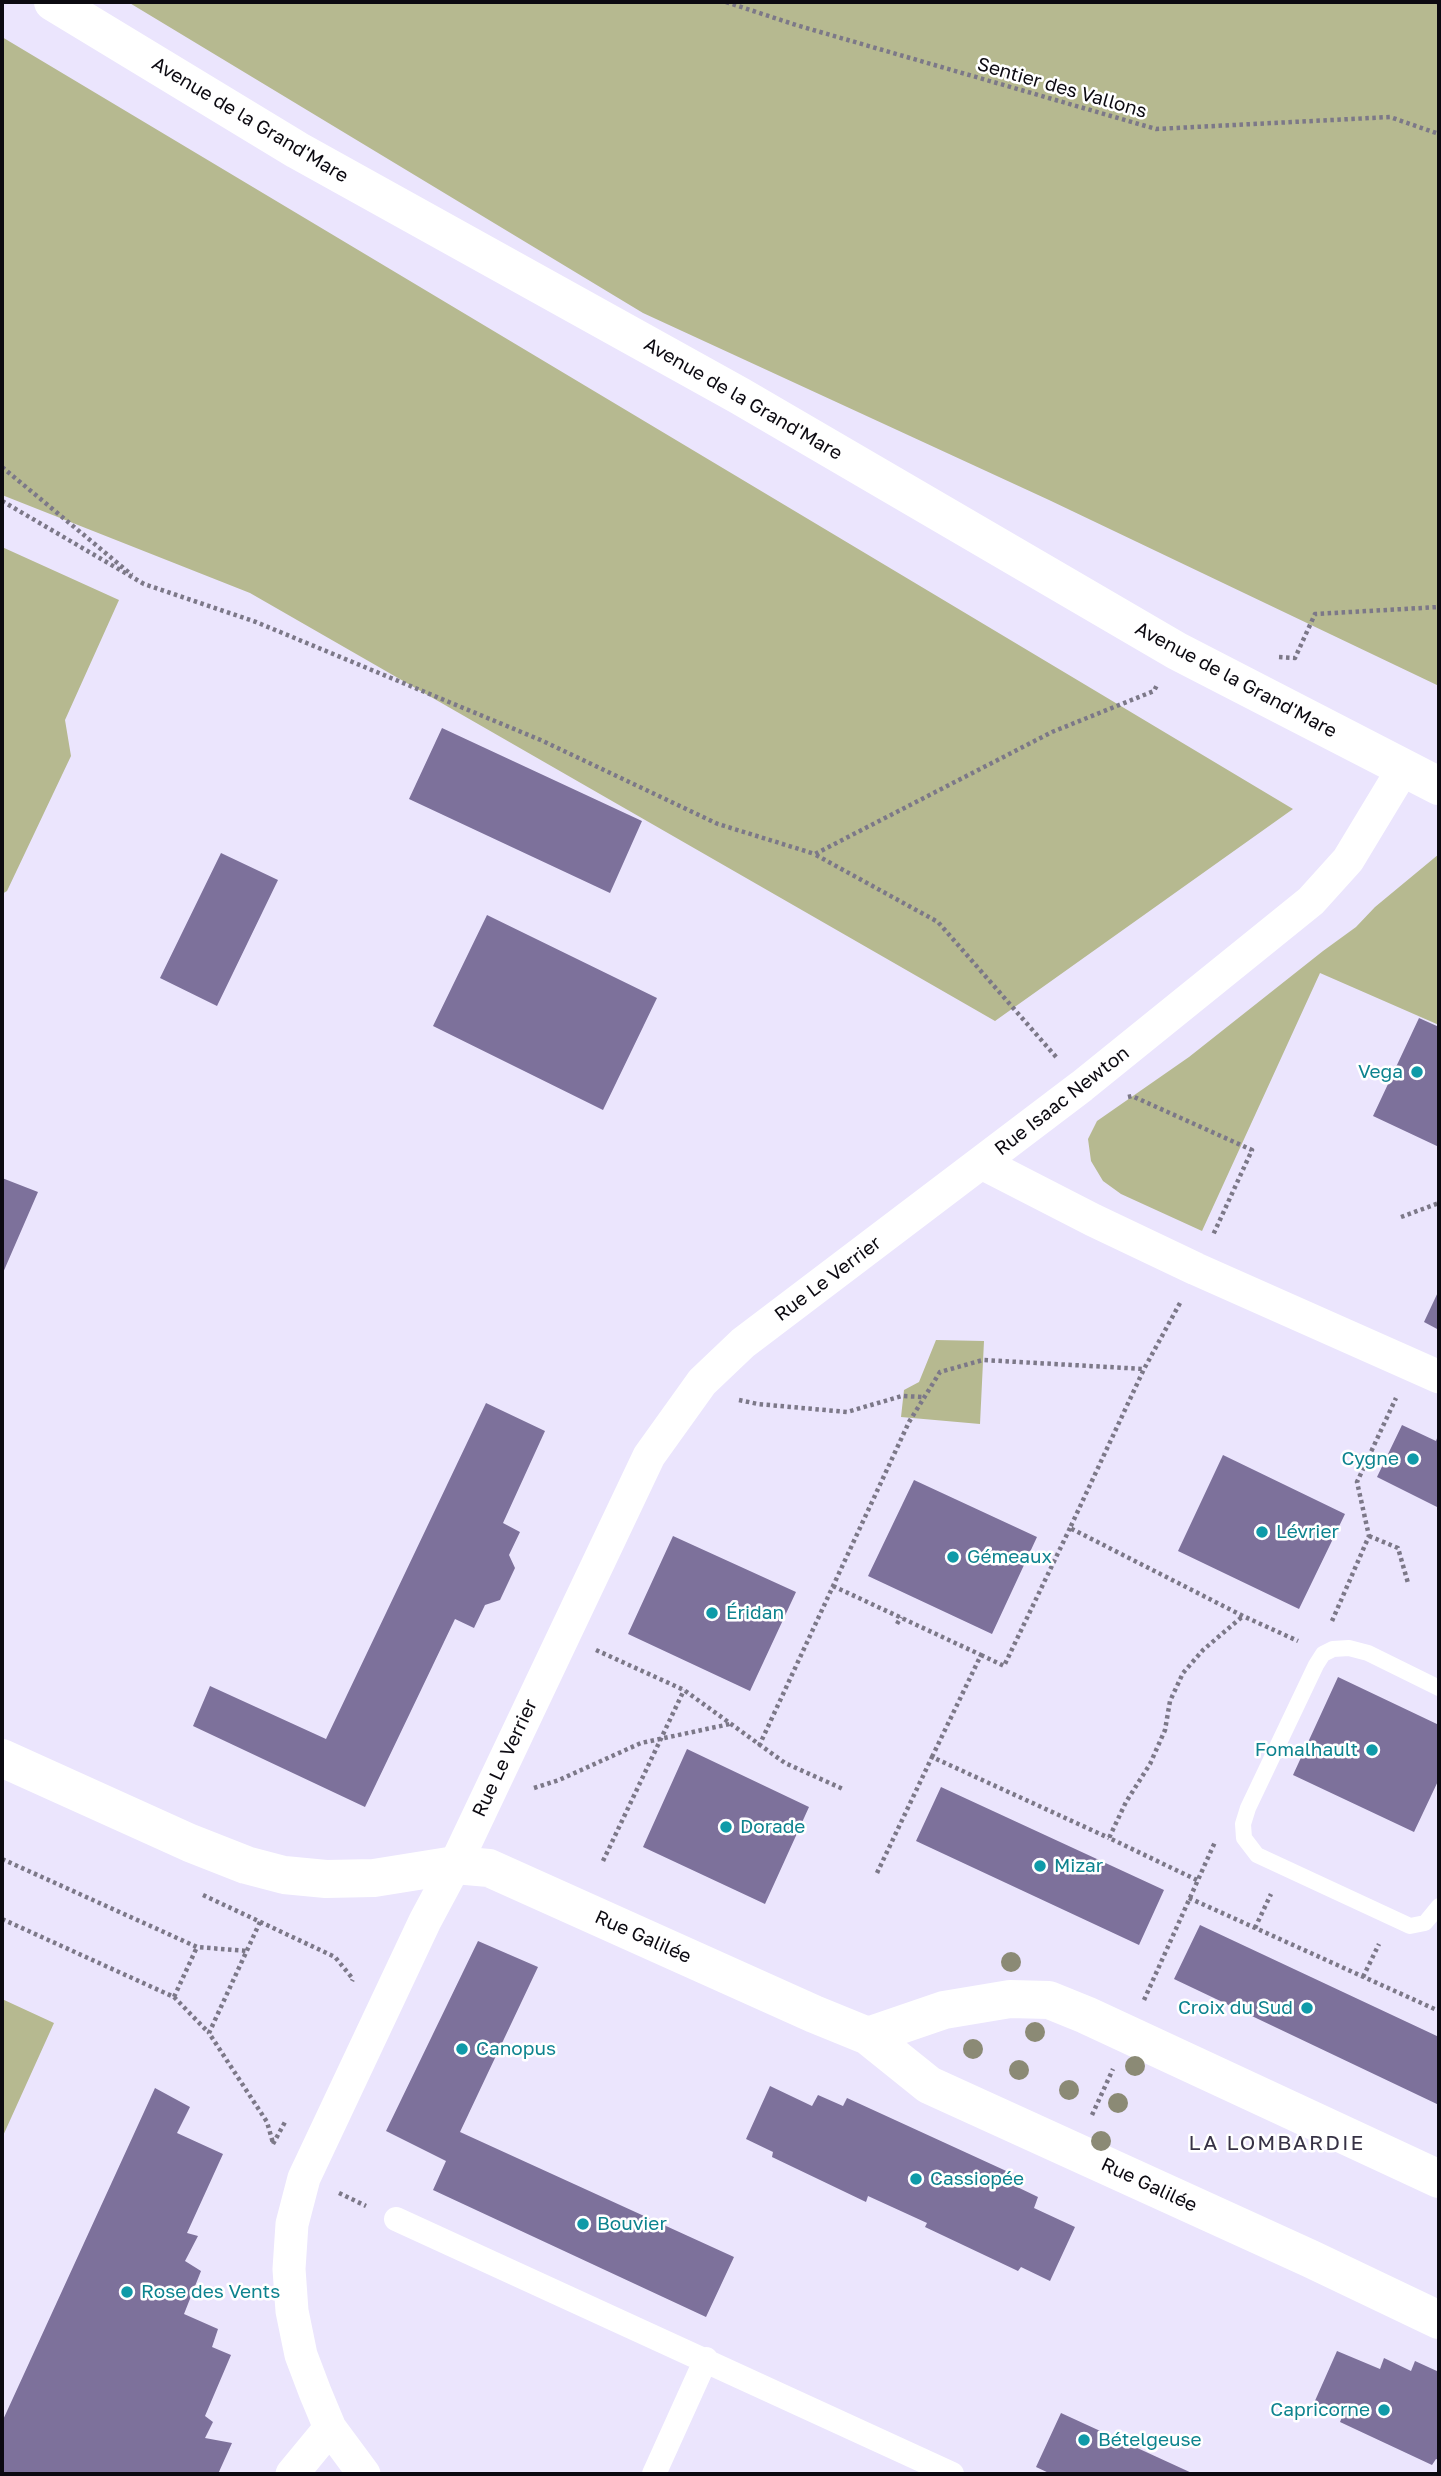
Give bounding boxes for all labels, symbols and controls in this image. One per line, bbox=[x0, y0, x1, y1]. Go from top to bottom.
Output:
street label: Avenue de la Grand'Mare bbox=[148, 52, 352, 188]
street label: Sentier des Vallons bbox=[974, 53, 1150, 123]
street label: Avenue de la Grand'Mare bbox=[640, 333, 846, 465]
street label: Avenue de la Grand'Mare bbox=[1131, 617, 1341, 743]
street label: Rue Isaac Newton bbox=[990, 1041, 1134, 1161]
place label: Vega bbox=[1358, 1061, 1403, 1083]
marker: Vega bbox=[1409, 1064, 1425, 1080]
street label: Rue Le Verrier bbox=[770, 1232, 886, 1326]
place label: Cygne bbox=[1341, 1448, 1399, 1470]
marker: Cygne bbox=[1405, 1451, 1421, 1467]
place label: Lévrier bbox=[1276, 1521, 1339, 1543]
marker: Lévrier bbox=[1254, 1524, 1270, 1540]
place label: Gémeaux bbox=[967, 1546, 1052, 1568]
marker: Gémeaux bbox=[945, 1549, 961, 1565]
place label: Éridan bbox=[726, 1602, 784, 1624]
marker: Éridan bbox=[704, 1605, 720, 1621]
street label: Rue Le Verrier bbox=[468, 1696, 542, 1820]
place label: Fomalhault bbox=[1255, 1739, 1358, 1761]
marker: Fomalhault bbox=[1364, 1742, 1380, 1758]
place label: Dorade bbox=[740, 1816, 805, 1838]
marker: Dorade bbox=[718, 1819, 734, 1835]
place label: Mizar bbox=[1054, 1855, 1103, 1877]
marker: Mizar bbox=[1032, 1858, 1048, 1874]
street label: Rue Galilée bbox=[591, 1906, 695, 1968]
place label: Croix du Sud bbox=[1178, 1997, 1293, 2019]
marker: Croix du Sud bbox=[1299, 2000, 1315, 2016]
place label: Canopus bbox=[476, 2038, 556, 2060]
marker: Canopus bbox=[454, 2041, 470, 2057]
district label: LA LOMBARDIE bbox=[1190, 2130, 1364, 2156]
street label: Rue Galilée bbox=[1097, 2153, 1201, 2217]
place label: Cassiopée bbox=[930, 2168, 1024, 2190]
marker: Cassiopée bbox=[908, 2171, 924, 2187]
place label: Bouvier bbox=[597, 2213, 667, 2235]
marker: Bouvier bbox=[575, 2216, 591, 2232]
place label: Rose des Vents bbox=[141, 2281, 280, 2303]
marker: Rose des Vents bbox=[119, 2284, 135, 2300]
place label: Capricorne bbox=[1270, 2399, 1370, 2421]
marker: Capricorne bbox=[1376, 2402, 1392, 2418]
place label: Bételgeuse bbox=[1098, 2429, 1202, 2451]
marker: Bételgeuse bbox=[1076, 2432, 1092, 2448]

